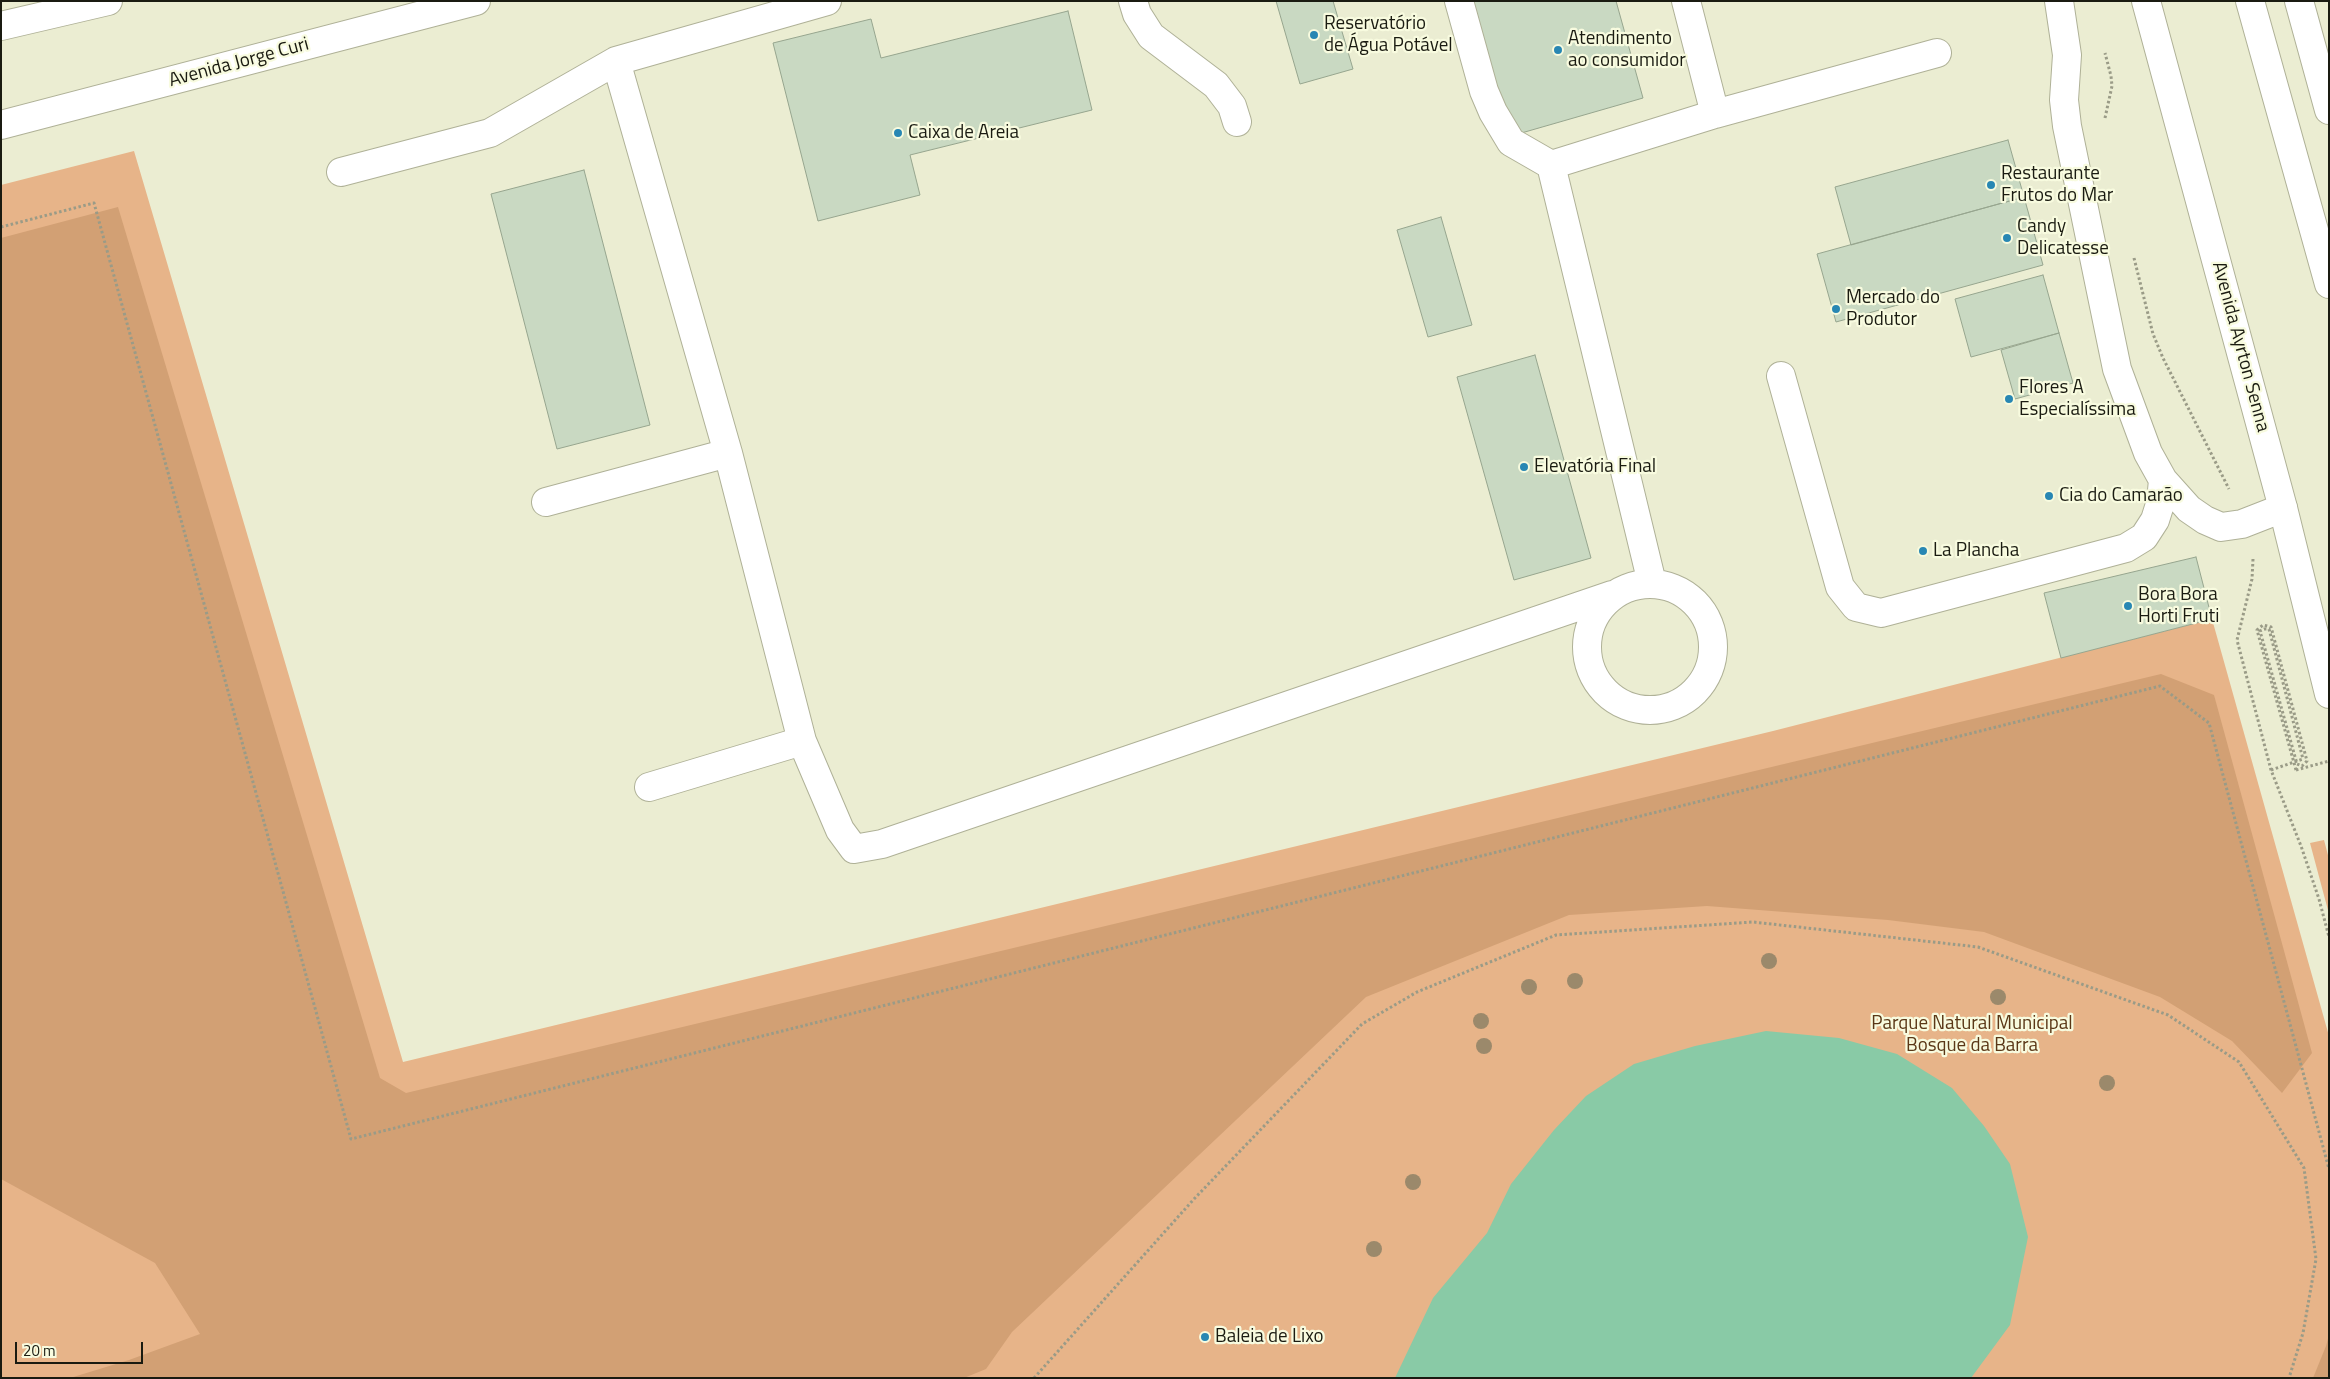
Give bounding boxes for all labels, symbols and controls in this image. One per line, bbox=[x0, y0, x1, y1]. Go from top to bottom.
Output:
place label: Reservatório de Água Potável bbox=[1324, 13, 1453, 57]
place label: Atendimento ao consumidor bbox=[1568, 28, 1686, 72]
marker: Reservatório de Água Potável bbox=[1308, 29, 1320, 41]
street label: Avenida Jorge Curi bbox=[166, 33, 312, 93]
marker: Atendimento ao consumidor bbox=[1552, 44, 1564, 56]
place label: Caixa de Areia bbox=[908, 122, 1019, 144]
marker: Caixa de Areia bbox=[892, 127, 904, 139]
place label: Restaurante Frutos do Mar bbox=[2001, 163, 2113, 207]
marker: Restaurante Frutos do Mar bbox=[1985, 179, 1997, 191]
place label: Candy Delicatesse bbox=[2017, 216, 2109, 260]
marker: Candy Delicatesse bbox=[2001, 232, 2013, 244]
street label: Avenida Ayrton Senna bbox=[2206, 259, 2274, 435]
place label: Mercado do Produtor bbox=[1846, 287, 1940, 331]
marker: Mercado do Produtor bbox=[1830, 303, 1842, 315]
place label: Flores A Especialíssima bbox=[2019, 377, 2136, 421]
marker: Flores A Especialíssima bbox=[2003, 393, 2015, 405]
place label: Elevatória Final bbox=[1534, 456, 1656, 478]
marker: Elevatória Final bbox=[1518, 461, 1530, 473]
place label: Cia do Camarão bbox=[2059, 485, 2183, 507]
marker: Cia do Camarão bbox=[2043, 490, 2055, 502]
place label: La Plancha bbox=[1933, 540, 2019, 562]
marker: La Plancha bbox=[1917, 545, 1929, 557]
place label: Bora Bora Horti Fruti bbox=[2138, 584, 2219, 628]
marker: Bora Bora Horti Fruti bbox=[2122, 600, 2134, 612]
park label: Parque Natural Municipal Bosque da Barra bbox=[1871, 1013, 2073, 1057]
place label: Baleia de Lixo bbox=[1215, 1326, 1324, 1348]
marker: Baleia de Lixo bbox=[1199, 1331, 1211, 1343]
scale bar bbox=[18, 1332, 145, 1364]
text: 20 m bbox=[23, 1339, 56, 1362]

